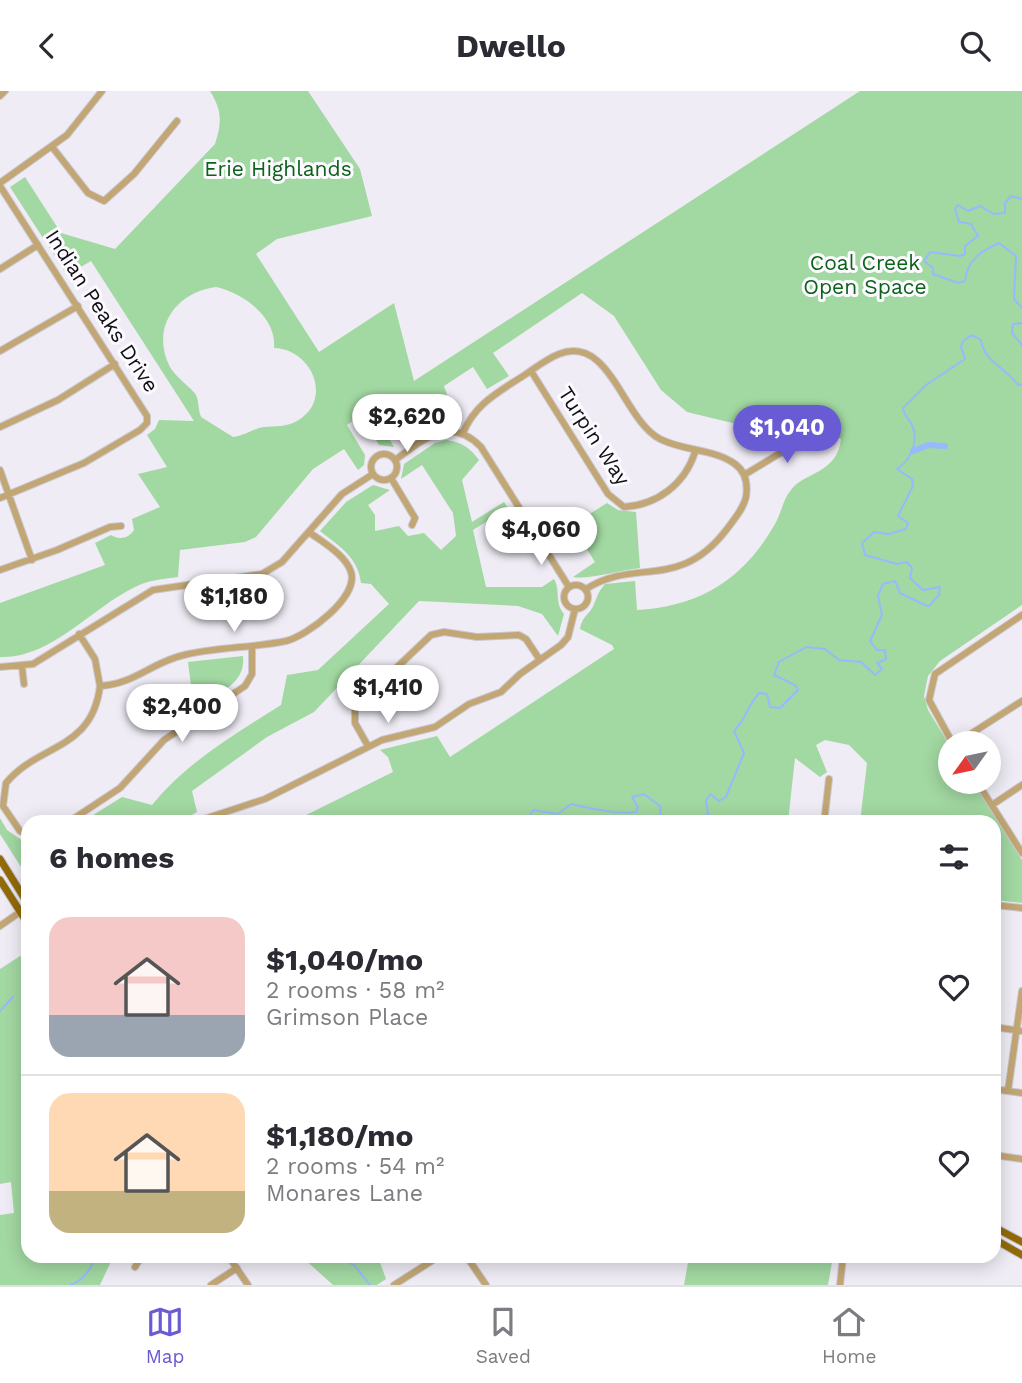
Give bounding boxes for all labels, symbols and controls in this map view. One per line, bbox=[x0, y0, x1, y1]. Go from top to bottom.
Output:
icon: back bbox=[28, 27, 66, 65]
text: Dwello bbox=[456, 27, 566, 65]
icon: search bbox=[956, 27, 994, 65]
park label: Erie Highlands bbox=[204, 156, 352, 181]
street label: Indian Peaks Drive bbox=[41, 225, 164, 397]
park label: Coal Creek Open Space bbox=[803, 250, 927, 299]
street label: Turpin Way bbox=[553, 382, 636, 490]
pin: $2,620 bbox=[350, 395, 464, 454]
text: $2,620 bbox=[368, 403, 446, 430]
pin: $1,040 bbox=[730, 405, 844, 465]
text: $1,040 bbox=[749, 414, 825, 441]
pin: $4,060 bbox=[484, 507, 598, 567]
text: $4,060 bbox=[501, 516, 581, 543]
pin: $1,180 bbox=[177, 575, 291, 634]
text: $1,180 bbox=[200, 583, 268, 610]
pin: $1,410 bbox=[331, 665, 445, 725]
text: $1,410 bbox=[353, 674, 423, 701]
pin: $2,400 bbox=[125, 685, 239, 744]
text: $2,400 bbox=[142, 693, 222, 720]
north arrow bbox=[938, 731, 1001, 795]
map controls bbox=[938, 731, 1001, 794]
icon: filters bbox=[935, 838, 973, 876]
text: 6 homes bbox=[49, 840, 174, 875]
text: $1,040/mo bbox=[266, 942, 423, 977]
icon: home bbox=[105, 945, 189, 1029]
icon: heart bbox=[935, 968, 973, 1006]
text: 2 rooms · 58 m² bbox=[266, 977, 445, 1004]
text: Grimson Place bbox=[266, 1004, 428, 1031]
text: $1,180/mo bbox=[266, 1118, 413, 1153]
icon: home bbox=[105, 1121, 189, 1205]
icon: heart bbox=[935, 1144, 973, 1182]
text: 2 rooms · 54 m² bbox=[266, 1153, 444, 1180]
text: Monares Lane bbox=[266, 1180, 423, 1207]
tab: Map bbox=[146, 1303, 184, 1368]
tab: Saved bbox=[476, 1303, 531, 1368]
tab: Home bbox=[822, 1303, 876, 1368]

